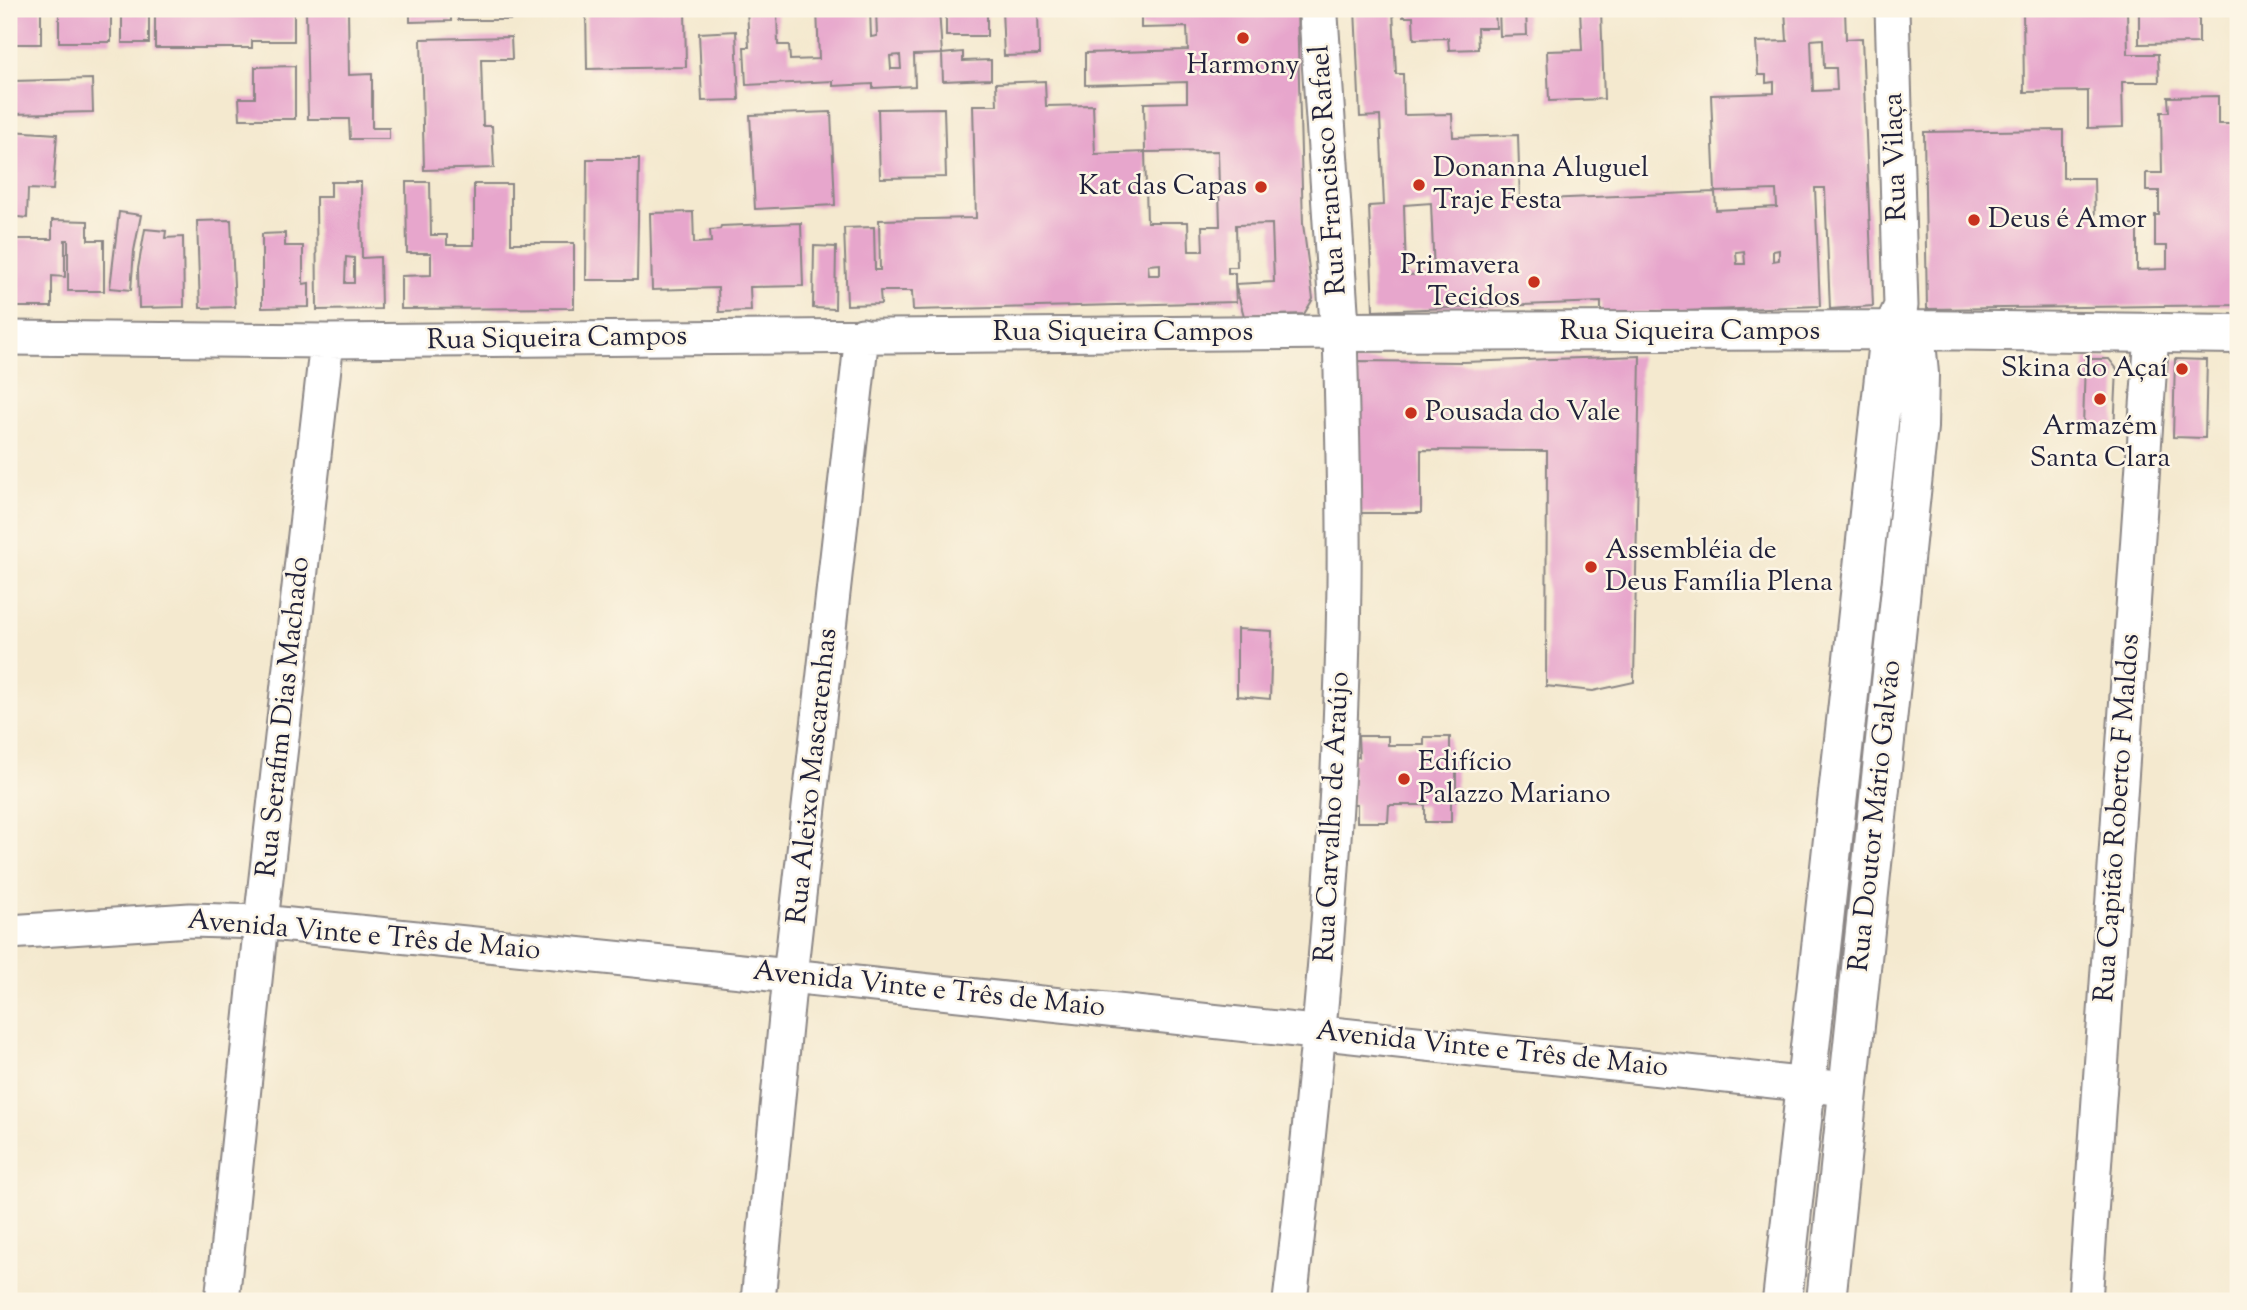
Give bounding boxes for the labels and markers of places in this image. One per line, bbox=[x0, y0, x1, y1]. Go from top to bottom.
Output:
marker: Harmony bbox=[1235, 30, 1251, 46]
place label: Harmony bbox=[1186, 46, 1300, 86]
place label: Donanna Aluguel Traje Festa bbox=[1433, 149, 1649, 221]
place label: Kat das Capas bbox=[1079, 167, 1247, 207]
marker: Donanna Aluguel Traje Festa bbox=[1411, 177, 1427, 193]
marker: Kat das Capas bbox=[1253, 179, 1269, 195]
place label: Deus é Amor bbox=[1988, 200, 2147, 240]
marker: Deus é Amor bbox=[1966, 212, 1982, 228]
place label: Primavera Tecidos bbox=[1400, 246, 1520, 318]
marker: Primavera Tecidos bbox=[1526, 274, 1542, 290]
place label: Skina do Açaí bbox=[2001, 349, 2168, 389]
marker: Skina do Açaí bbox=[2174, 361, 2190, 377]
marker: Armazém Santa Clara bbox=[2092, 391, 2108, 407]
place label: Pousada do Vale bbox=[1425, 393, 1621, 433]
marker: Pousada do Vale bbox=[1403, 405, 1419, 421]
place label: Armazém Santa Clara bbox=[2030, 407, 2170, 479]
place label: Assembléia de Deus Família Plena bbox=[1605, 531, 1833, 603]
marker: Assembléia de Deus Família Plena bbox=[1583, 559, 1599, 575]
place label: Edifício Palazzo Mariano bbox=[1418, 743, 1611, 815]
marker: Edifício Palazzo Mariano bbox=[1396, 771, 1412, 787]

